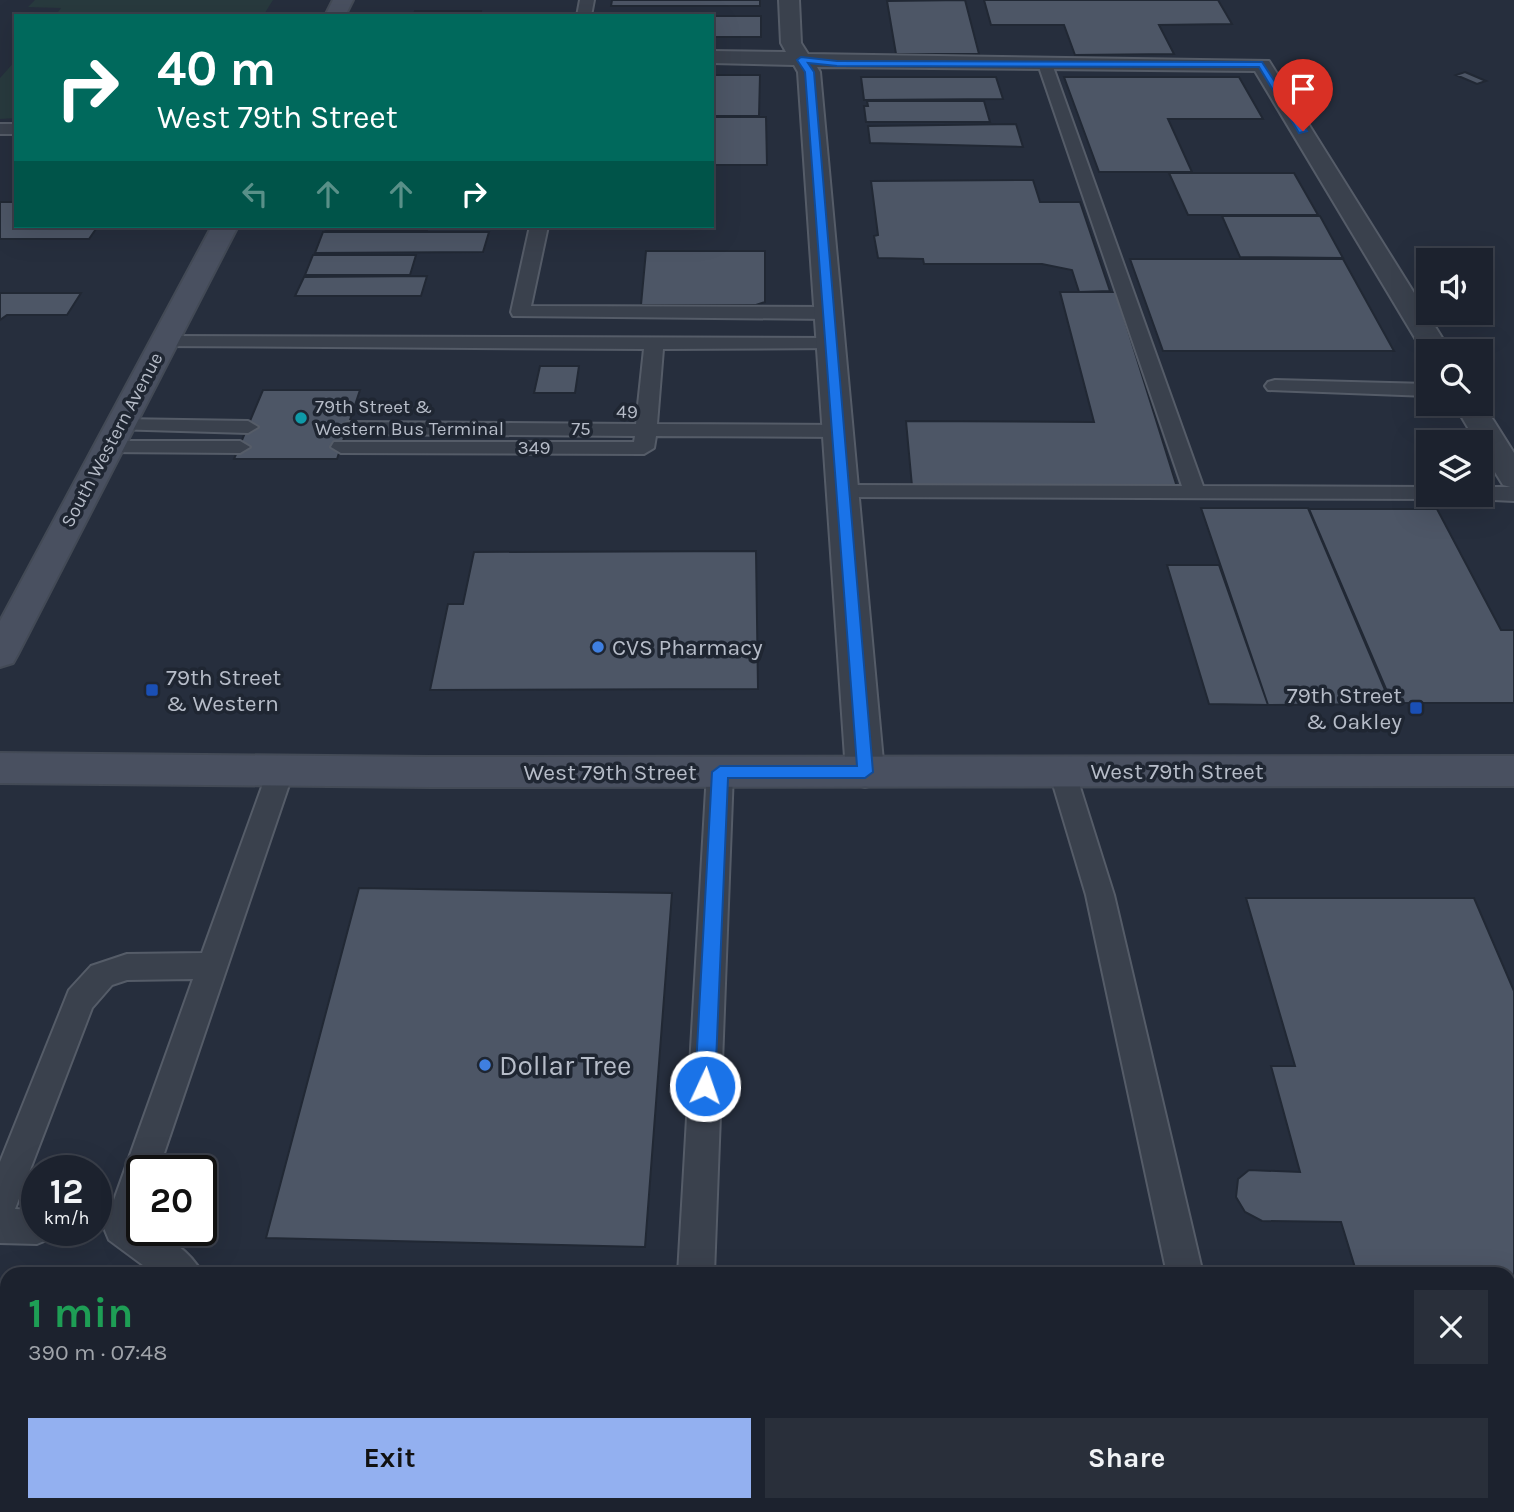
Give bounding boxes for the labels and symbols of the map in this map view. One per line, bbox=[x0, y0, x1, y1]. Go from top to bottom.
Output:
pin bbox=[1273, 59, 1333, 131]
street label: South Western Avenue bbox=[57, 349, 167, 531]
place label: 79th Street & Western Bus Terminal bbox=[315, 396, 504, 440]
street label: 49 bbox=[616, 401, 638, 423]
marker: 79th Street & Western Bus Terminal bbox=[293, 410, 309, 426]
street label: 75 bbox=[571, 418, 591, 440]
street label: 349 bbox=[518, 437, 550, 459]
place label: CVS Pharmacy bbox=[612, 634, 763, 661]
marker: CVS Pharmacy bbox=[590, 639, 606, 655]
place label: 79th Street & Western bbox=[166, 664, 282, 717]
marker: 79th Street & Western bbox=[144, 682, 160, 698]
place label: 79th Street & Oakley bbox=[1287, 682, 1402, 735]
marker: 79th Street & Oakley bbox=[1408, 700, 1424, 716]
street label: West 79th Street bbox=[1090, 758, 1264, 785]
street label: West 79th Street bbox=[523, 759, 697, 786]
place label: Dollar Tree bbox=[499, 1049, 632, 1082]
position arrow bbox=[668, 1049, 742, 1123]
marker: Dollar Tree bbox=[477, 1057, 493, 1073]
speed limit sign: 20 bbox=[126, 1155, 217, 1246]

